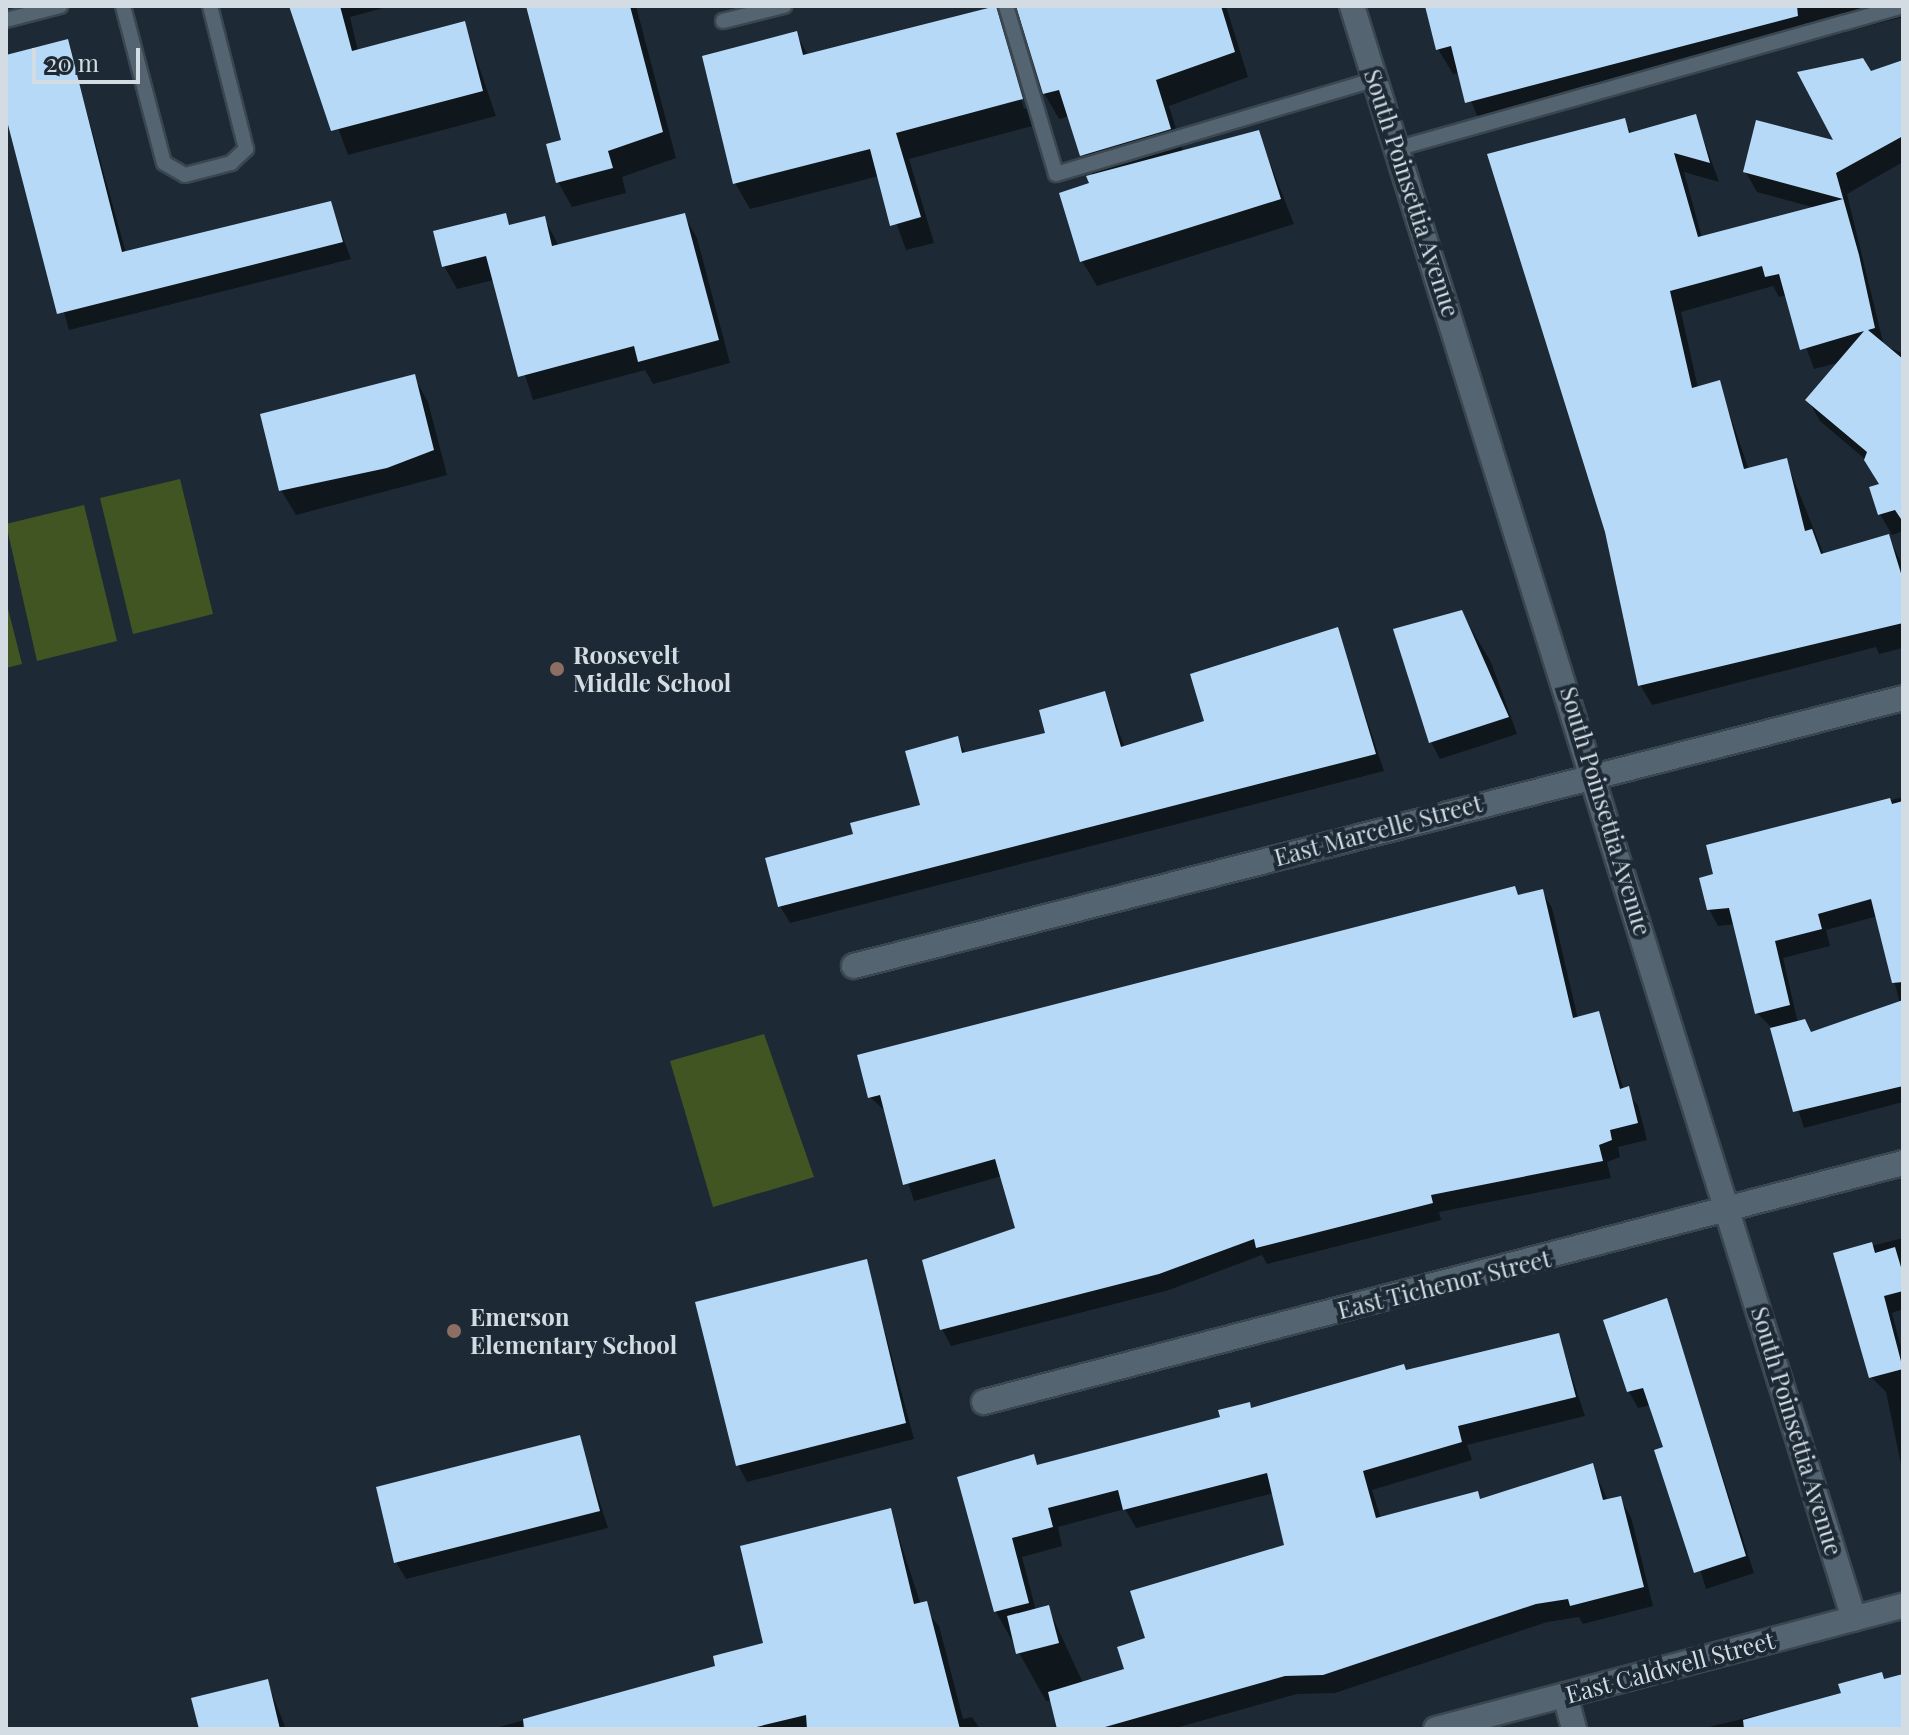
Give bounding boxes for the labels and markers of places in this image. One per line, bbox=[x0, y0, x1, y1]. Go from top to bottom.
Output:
place label: Roosevelt Middle School bbox=[573, 641, 731, 697]
marker: Roosevelt Middle School bbox=[548, 660, 566, 678]
place label: Emerson Elementary School bbox=[470, 1303, 678, 1359]
marker: Emerson Elementary School bbox=[445, 1322, 463, 1340]

